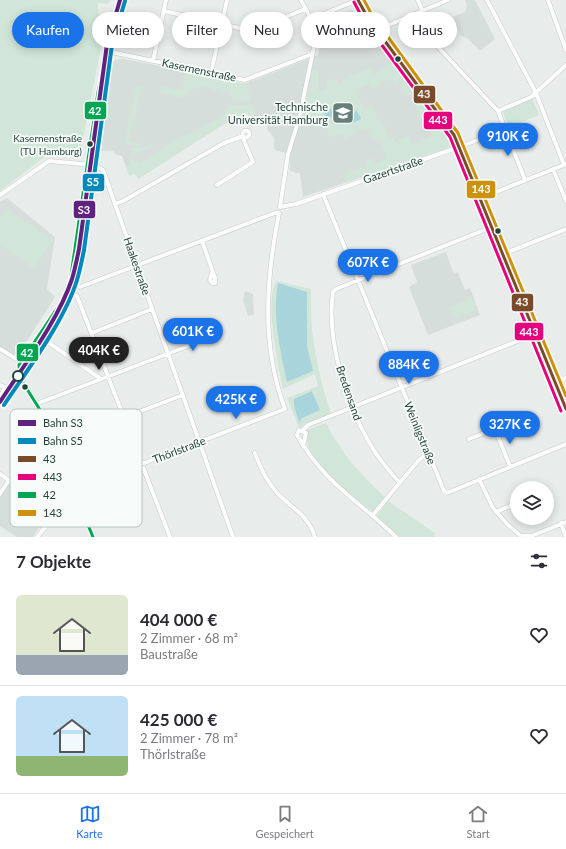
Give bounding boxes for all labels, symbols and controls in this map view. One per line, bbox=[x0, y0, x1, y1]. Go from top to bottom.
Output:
chip: Kaufen bbox=[12, 12, 84, 48]
chip: Mieten bbox=[92, 12, 164, 48]
chip: Filter bbox=[172, 12, 232, 48]
chip: Neu bbox=[240, 12, 293, 48]
chip: Wohnung bbox=[301, 12, 390, 48]
chip: Haus bbox=[398, 12, 457, 48]
unlabelled marker bbox=[393, 54, 403, 64]
street label: Kasernenstraße bbox=[161, 55, 238, 84]
line badge: 43 bbox=[413, 85, 436, 104]
text: 43 bbox=[418, 87, 430, 100]
place label: Technische Universität Hamburg bbox=[228, 100, 328, 126]
school or university icon: Technische Universität Hamburg bbox=[330, 100, 356, 126]
line badge: 42 bbox=[84, 101, 107, 120]
text: 42 bbox=[89, 104, 101, 117]
line badge: 443 bbox=[423, 111, 453, 130]
text: 443 bbox=[428, 113, 448, 126]
pin: 910K € bbox=[475, 123, 541, 157]
text: 910K € bbox=[487, 128, 529, 144]
place label: Kasernenstraße (TU Hamburg) bbox=[13, 132, 82, 157]
marker: Kasernenstraße (TU Hamburg) bbox=[85, 139, 95, 149]
street label: Gazertstraße bbox=[361, 153, 425, 186]
line badge: S5 bbox=[82, 173, 105, 192]
text: S5 bbox=[87, 175, 99, 188]
line badge: 143 bbox=[466, 180, 496, 199]
text: 143 bbox=[471, 182, 491, 195]
line badge: S3 bbox=[73, 200, 96, 219]
text: S3 bbox=[78, 203, 90, 216]
unlabelled marker bbox=[493, 226, 503, 236]
street label: Haakestraße bbox=[121, 235, 154, 297]
pin: 607K € bbox=[335, 249, 401, 283]
text: 607K € bbox=[347, 254, 389, 270]
line badge: 43 bbox=[511, 293, 534, 312]
text: 43 bbox=[516, 295, 528, 308]
pin: 601K € bbox=[160, 318, 226, 352]
line badge: 443 bbox=[514, 322, 544, 341]
text: 601K € bbox=[172, 323, 214, 339]
text: 443 bbox=[519, 325, 539, 338]
pin: 404K € bbox=[66, 337, 132, 371]
text: 404K € bbox=[78, 342, 120, 358]
line badge: 42 bbox=[16, 343, 39, 362]
text: 42 bbox=[21, 346, 33, 359]
pin: 884K € bbox=[376, 351, 442, 385]
text: 884K € bbox=[388, 356, 430, 372]
street label: Bredensand bbox=[334, 364, 365, 422]
unlabelled marker bbox=[12, 370, 24, 382]
unlabelled marker bbox=[20, 382, 30, 392]
pin: 425K € bbox=[203, 386, 269, 420]
text: 425K € bbox=[215, 391, 257, 407]
street label: Weinligstraße bbox=[402, 400, 439, 466]
legend bbox=[10, 409, 142, 527]
pin: 327K € bbox=[477, 411, 543, 445]
text: Bahn S3 bbox=[43, 416, 83, 429]
text: 327K € bbox=[489, 416, 531, 432]
street label: Thörlstraße bbox=[151, 433, 207, 466]
text: Bahn S5 bbox=[43, 434, 83, 447]
text: 43 bbox=[43, 452, 56, 465]
text: 443 bbox=[43, 470, 62, 483]
map controls bbox=[510, 481, 554, 525]
button: layers bbox=[510, 481, 554, 525]
text: 42 bbox=[43, 488, 56, 501]
text: 143 bbox=[43, 506, 62, 519]
icon: filters bbox=[528, 550, 550, 572]
text: 7 Objekte bbox=[16, 551, 91, 572]
text: 404 000 € bbox=[140, 609, 217, 630]
icon: home bbox=[48, 611, 96, 659]
icon: heart bbox=[528, 624, 550, 646]
text: 2 Zimmer · 68 m² bbox=[140, 630, 238, 646]
text: Baustraße bbox=[140, 646, 198, 662]
text: 425 000 € bbox=[140, 709, 217, 730]
icon: home bbox=[48, 712, 96, 760]
icon: heart bbox=[528, 725, 550, 747]
text: 2 Zimmer · 78 m² bbox=[140, 730, 238, 746]
text: Thörlstraße bbox=[140, 746, 206, 762]
tab: Karte bbox=[76, 803, 103, 840]
tab: Gespeichert bbox=[256, 803, 314, 840]
tab: Start bbox=[467, 803, 490, 840]

